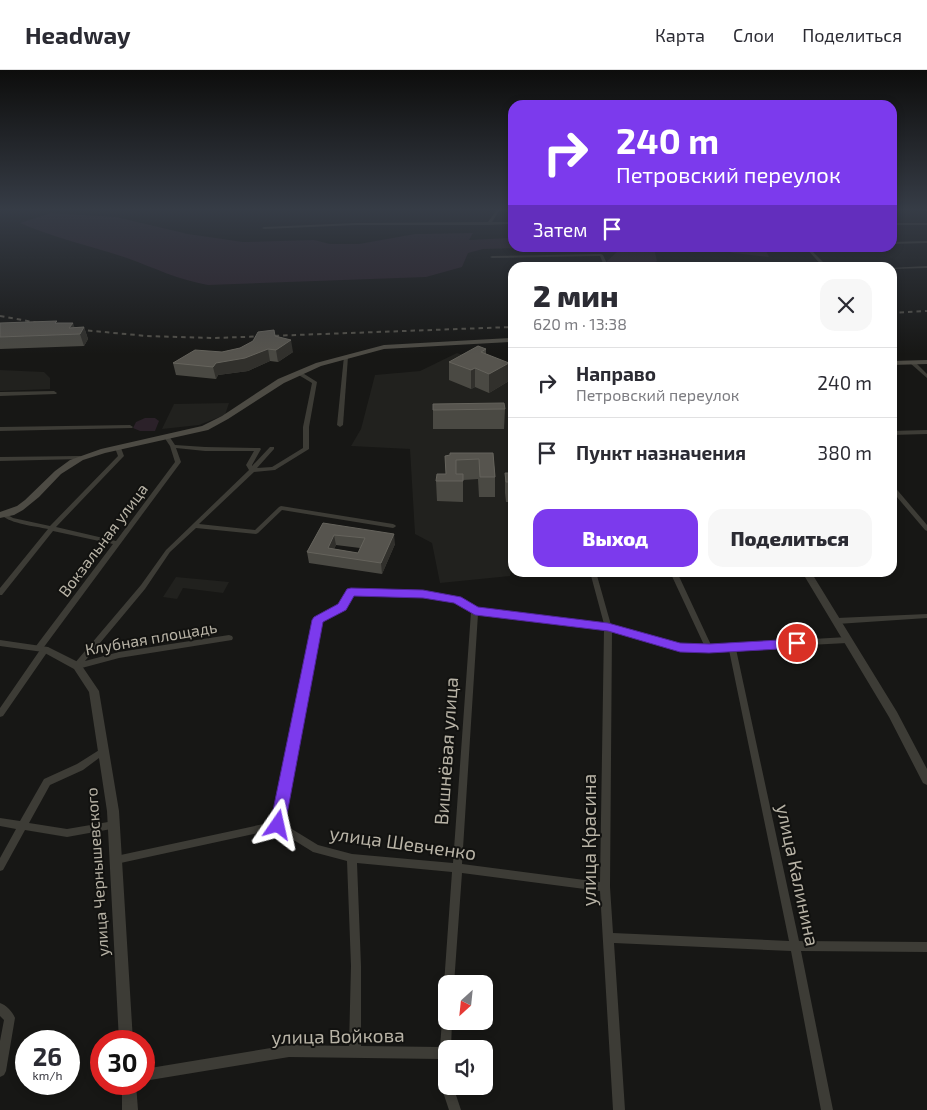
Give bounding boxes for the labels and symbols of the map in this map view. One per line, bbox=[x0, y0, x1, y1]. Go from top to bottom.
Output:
street label: Вокзальная улица bbox=[54, 479, 152, 601]
street label: Клубная площадь bbox=[83, 617, 219, 659]
pin bbox=[776, 622, 818, 664]
street label: Вишнёвая улица bbox=[429, 676, 463, 826]
street label: улица Красина bbox=[577, 774, 601, 906]
street label: улица Чернышевского bbox=[81, 787, 113, 957]
position arrow bbox=[251, 798, 303, 850]
street label: улица Калинина bbox=[771, 802, 825, 948]
street label: улица Шевченко bbox=[328, 821, 478, 865]
north arrow bbox=[438, 975, 492, 1030]
street label: улица Войкова bbox=[271, 1023, 405, 1049]
speed limit sign: 30 bbox=[90, 1030, 155, 1095]

